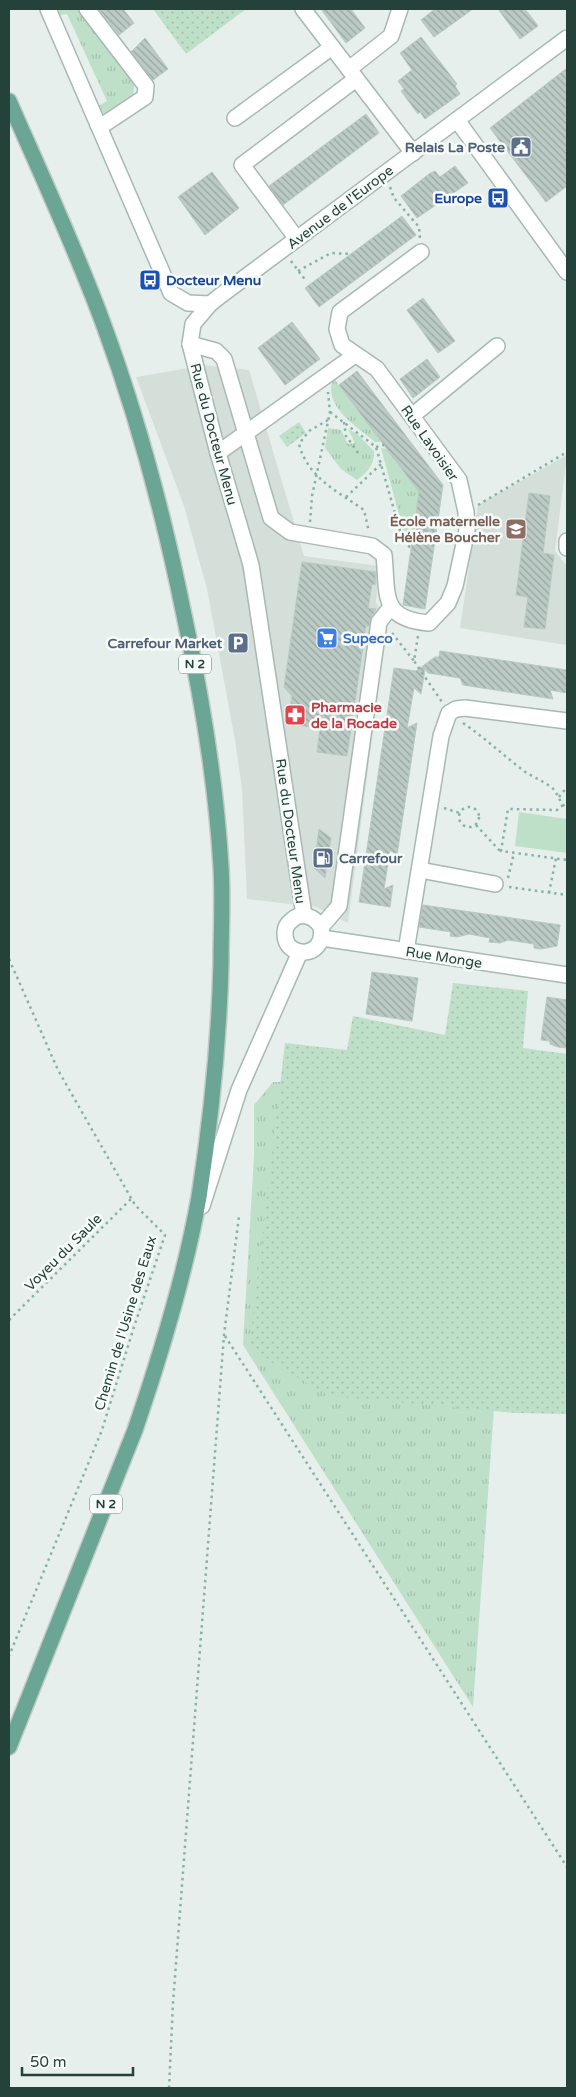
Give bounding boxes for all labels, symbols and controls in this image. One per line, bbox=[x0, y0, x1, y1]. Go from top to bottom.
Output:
public building icon: Relais La Poste bbox=[509, 135, 533, 159]
place label: Relais La Poste bbox=[405, 139, 505, 156]
street label: Avenue de l'Europe bbox=[284, 162, 397, 253]
bus stop icon: Europe bbox=[486, 186, 510, 210]
place label: Europe bbox=[434, 190, 482, 207]
bus stop icon: Docteur Menu bbox=[138, 268, 162, 292]
place label: Docteur Menu bbox=[166, 272, 261, 289]
street label: Rue du Docteur Menu bbox=[186, 361, 241, 507]
street label: Rue Lavoisier bbox=[397, 402, 462, 485]
place label: École maternelle Hélène Boucher bbox=[390, 513, 501, 546]
school or university icon: École maternelle Hélène Boucher bbox=[504, 517, 528, 541]
supermarket icon: Supeco bbox=[315, 626, 339, 650]
place label: Supeco bbox=[343, 630, 393, 647]
parking icon: Carrefour Market bbox=[226, 631, 250, 655]
place label: Carrefour Market bbox=[107, 635, 223, 652]
road number: N 2 bbox=[179, 654, 211, 674]
place label: Pharmacie de la Rocade bbox=[311, 699, 397, 732]
pharmacy icon: Pharmacie de la Rocade bbox=[283, 703, 307, 727]
street label: Rue du Docteur Menu bbox=[272, 757, 309, 905]
fuel station icon: Carrefour bbox=[311, 846, 335, 870]
place label: Carrefour bbox=[339, 850, 403, 867]
street label: Rue Monge bbox=[404, 943, 483, 972]
street label: Voyeu du Saule bbox=[21, 1210, 106, 1295]
street label: Chemin de l'Usine des Eaux bbox=[91, 1234, 160, 1413]
road number: N 2 bbox=[90, 1495, 122, 1514]
scale bar bbox=[22, 2044, 134, 2076]
text: 50 m bbox=[30, 2053, 67, 2071]

